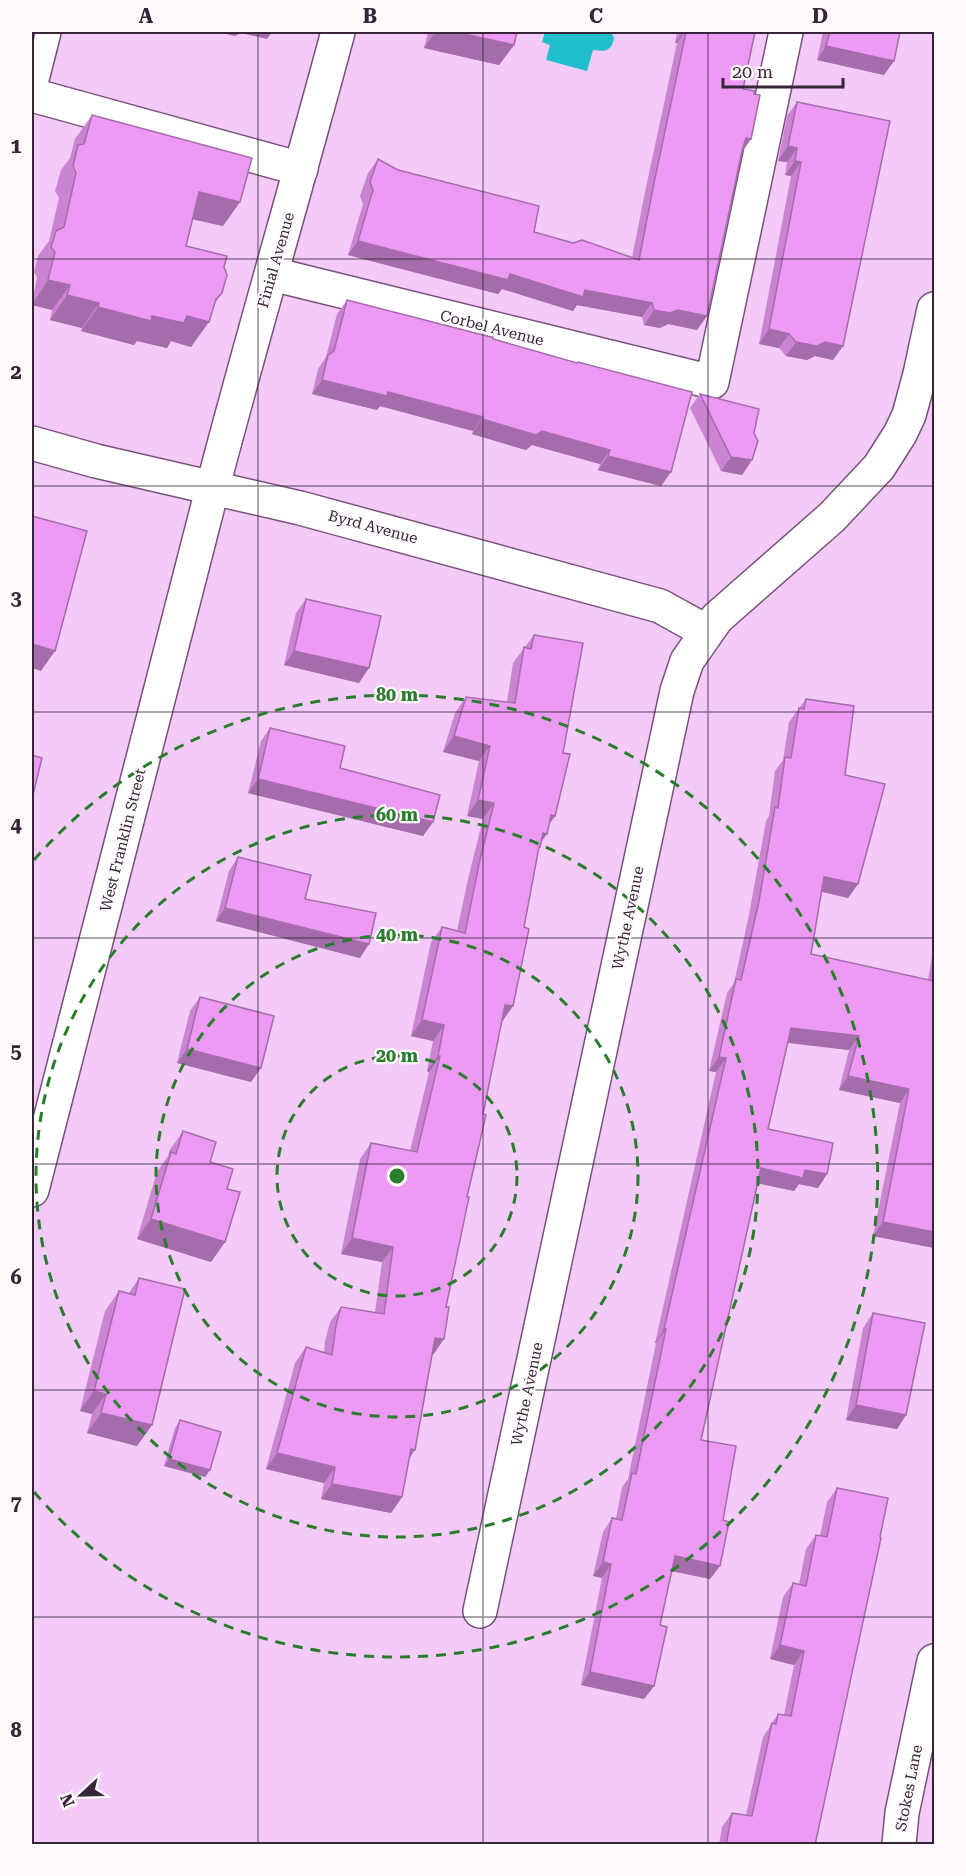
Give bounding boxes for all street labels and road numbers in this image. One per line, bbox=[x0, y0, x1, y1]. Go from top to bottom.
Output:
street label: Finial Avenue bbox=[254, 210, 298, 310]
street label: Corbel Avenue bbox=[438, 306, 546, 350]
street label: Byrd Avenue bbox=[326, 506, 420, 548]
street label: West Franklin Street bbox=[97, 766, 150, 913]
street label: Wythe Avenue bbox=[608, 865, 648, 971]
street label: Wythe Avenue bbox=[507, 1341, 547, 1447]
street label: Stokes Lane bbox=[892, 1743, 926, 1833]

